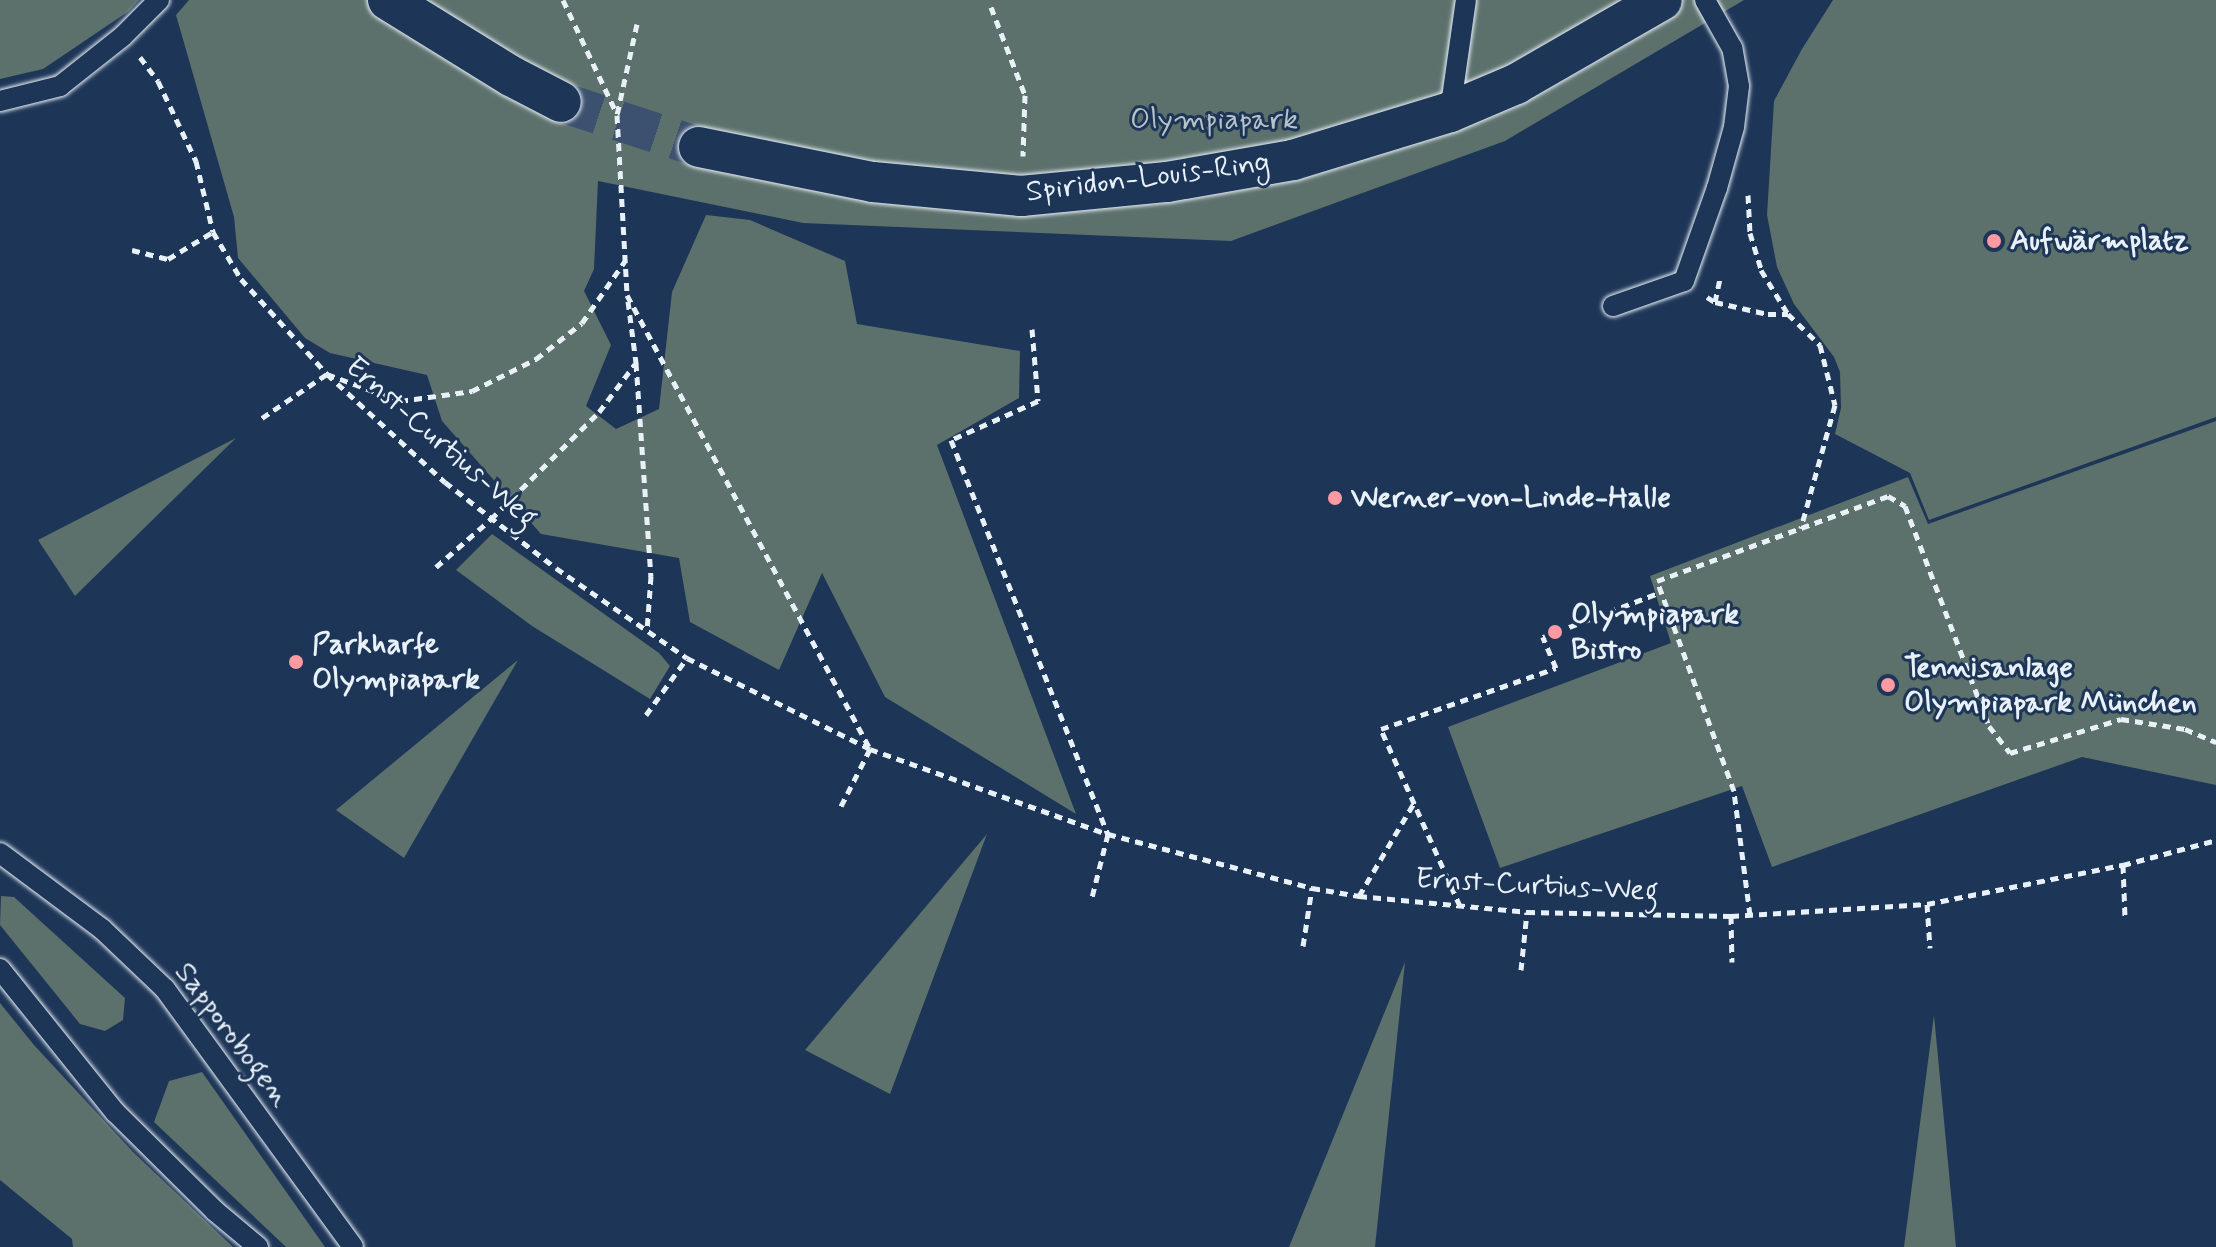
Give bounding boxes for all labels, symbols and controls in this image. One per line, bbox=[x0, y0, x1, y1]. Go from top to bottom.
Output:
park label: Olympiapark bbox=[1130, 102, 1298, 138]
street label: Spiridon-Louis-Ring bbox=[1024, 145, 1272, 211]
place label: Aufwärmplatz bbox=[2010, 223, 2189, 259]
marker: Aufwärmplatz bbox=[1985, 232, 2003, 250]
street label: Ernst-Curtius-Weg bbox=[337, 350, 545, 536]
place label: Werner-von-Linde-Halle bbox=[1351, 480, 1671, 516]
marker: Werner-von-Linde-Halle bbox=[1326, 489, 1344, 507]
place label: Olympiapark Bistro bbox=[1571, 597, 1739, 668]
marker: Olympiapark Bistro bbox=[1546, 623, 1564, 641]
place label: Parkharfe Olympiapark bbox=[312, 627, 480, 698]
place label: Tennisanlage Olympiapark München bbox=[1904, 650, 2195, 720]
marker: Parkharfe Olympiapark bbox=[287, 653, 305, 671]
marker: Tennisanlage Olympiapark München bbox=[1879, 676, 1897, 694]
street label: Ernst-Curtius-Weg bbox=[1414, 862, 1660, 910]
street label: Sapporobogen bbox=[166, 956, 298, 1114]

